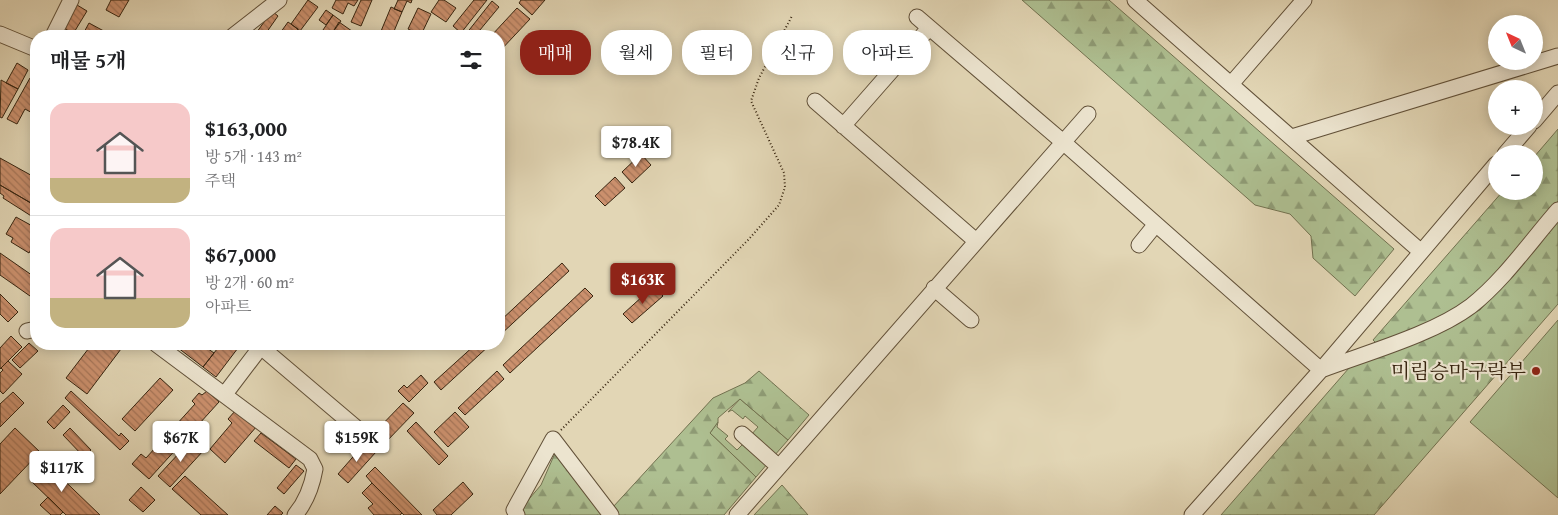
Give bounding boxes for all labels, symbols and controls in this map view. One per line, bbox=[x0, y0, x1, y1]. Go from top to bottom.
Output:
north arrow bbox=[1488, 15, 1542, 70]
map controls bbox=[1488, 15, 1543, 200]
chip: 매매 bbox=[520, 30, 591, 75]
chip: 월세 bbox=[601, 30, 672, 75]
chip: 필터 bbox=[682, 30, 752, 75]
chip: 신규 bbox=[762, 30, 833, 75]
chip: 아파트 bbox=[843, 30, 931, 75]
text: 매물 5개 bbox=[50, 45, 126, 76]
icon: filters bbox=[457, 46, 485, 74]
button: + bbox=[1488, 80, 1543, 135]
text: $163,000 bbox=[205, 113, 287, 144]
icon: home bbox=[90, 123, 150, 183]
pin: $78.4K bbox=[595, 126, 677, 168]
text: $78.4K bbox=[612, 130, 660, 154]
text: 방 5개 · 143 m² bbox=[205, 144, 302, 168]
button: − bbox=[1488, 145, 1543, 200]
text: 주택 bbox=[205, 168, 236, 192]
text: $67,000 bbox=[205, 239, 276, 270]
icon: home bbox=[90, 248, 150, 308]
pin: $163K bbox=[608, 262, 678, 305]
text: $163K bbox=[621, 267, 665, 291]
text: 방 2개 · 60 m² bbox=[205, 270, 294, 294]
text: 아파트 bbox=[205, 294, 251, 318]
place label: 미림승마구락부 bbox=[1391, 356, 1526, 385]
marker: 미림승마구락부 bbox=[1530, 365, 1542, 377]
pin: $67K bbox=[151, 420, 211, 463]
pin: $159K bbox=[322, 420, 392, 463]
text: $67K bbox=[164, 425, 198, 449]
text: $159K bbox=[335, 425, 379, 449]
pin: $117K bbox=[27, 450, 97, 493]
text: $117K bbox=[40, 455, 84, 479]

